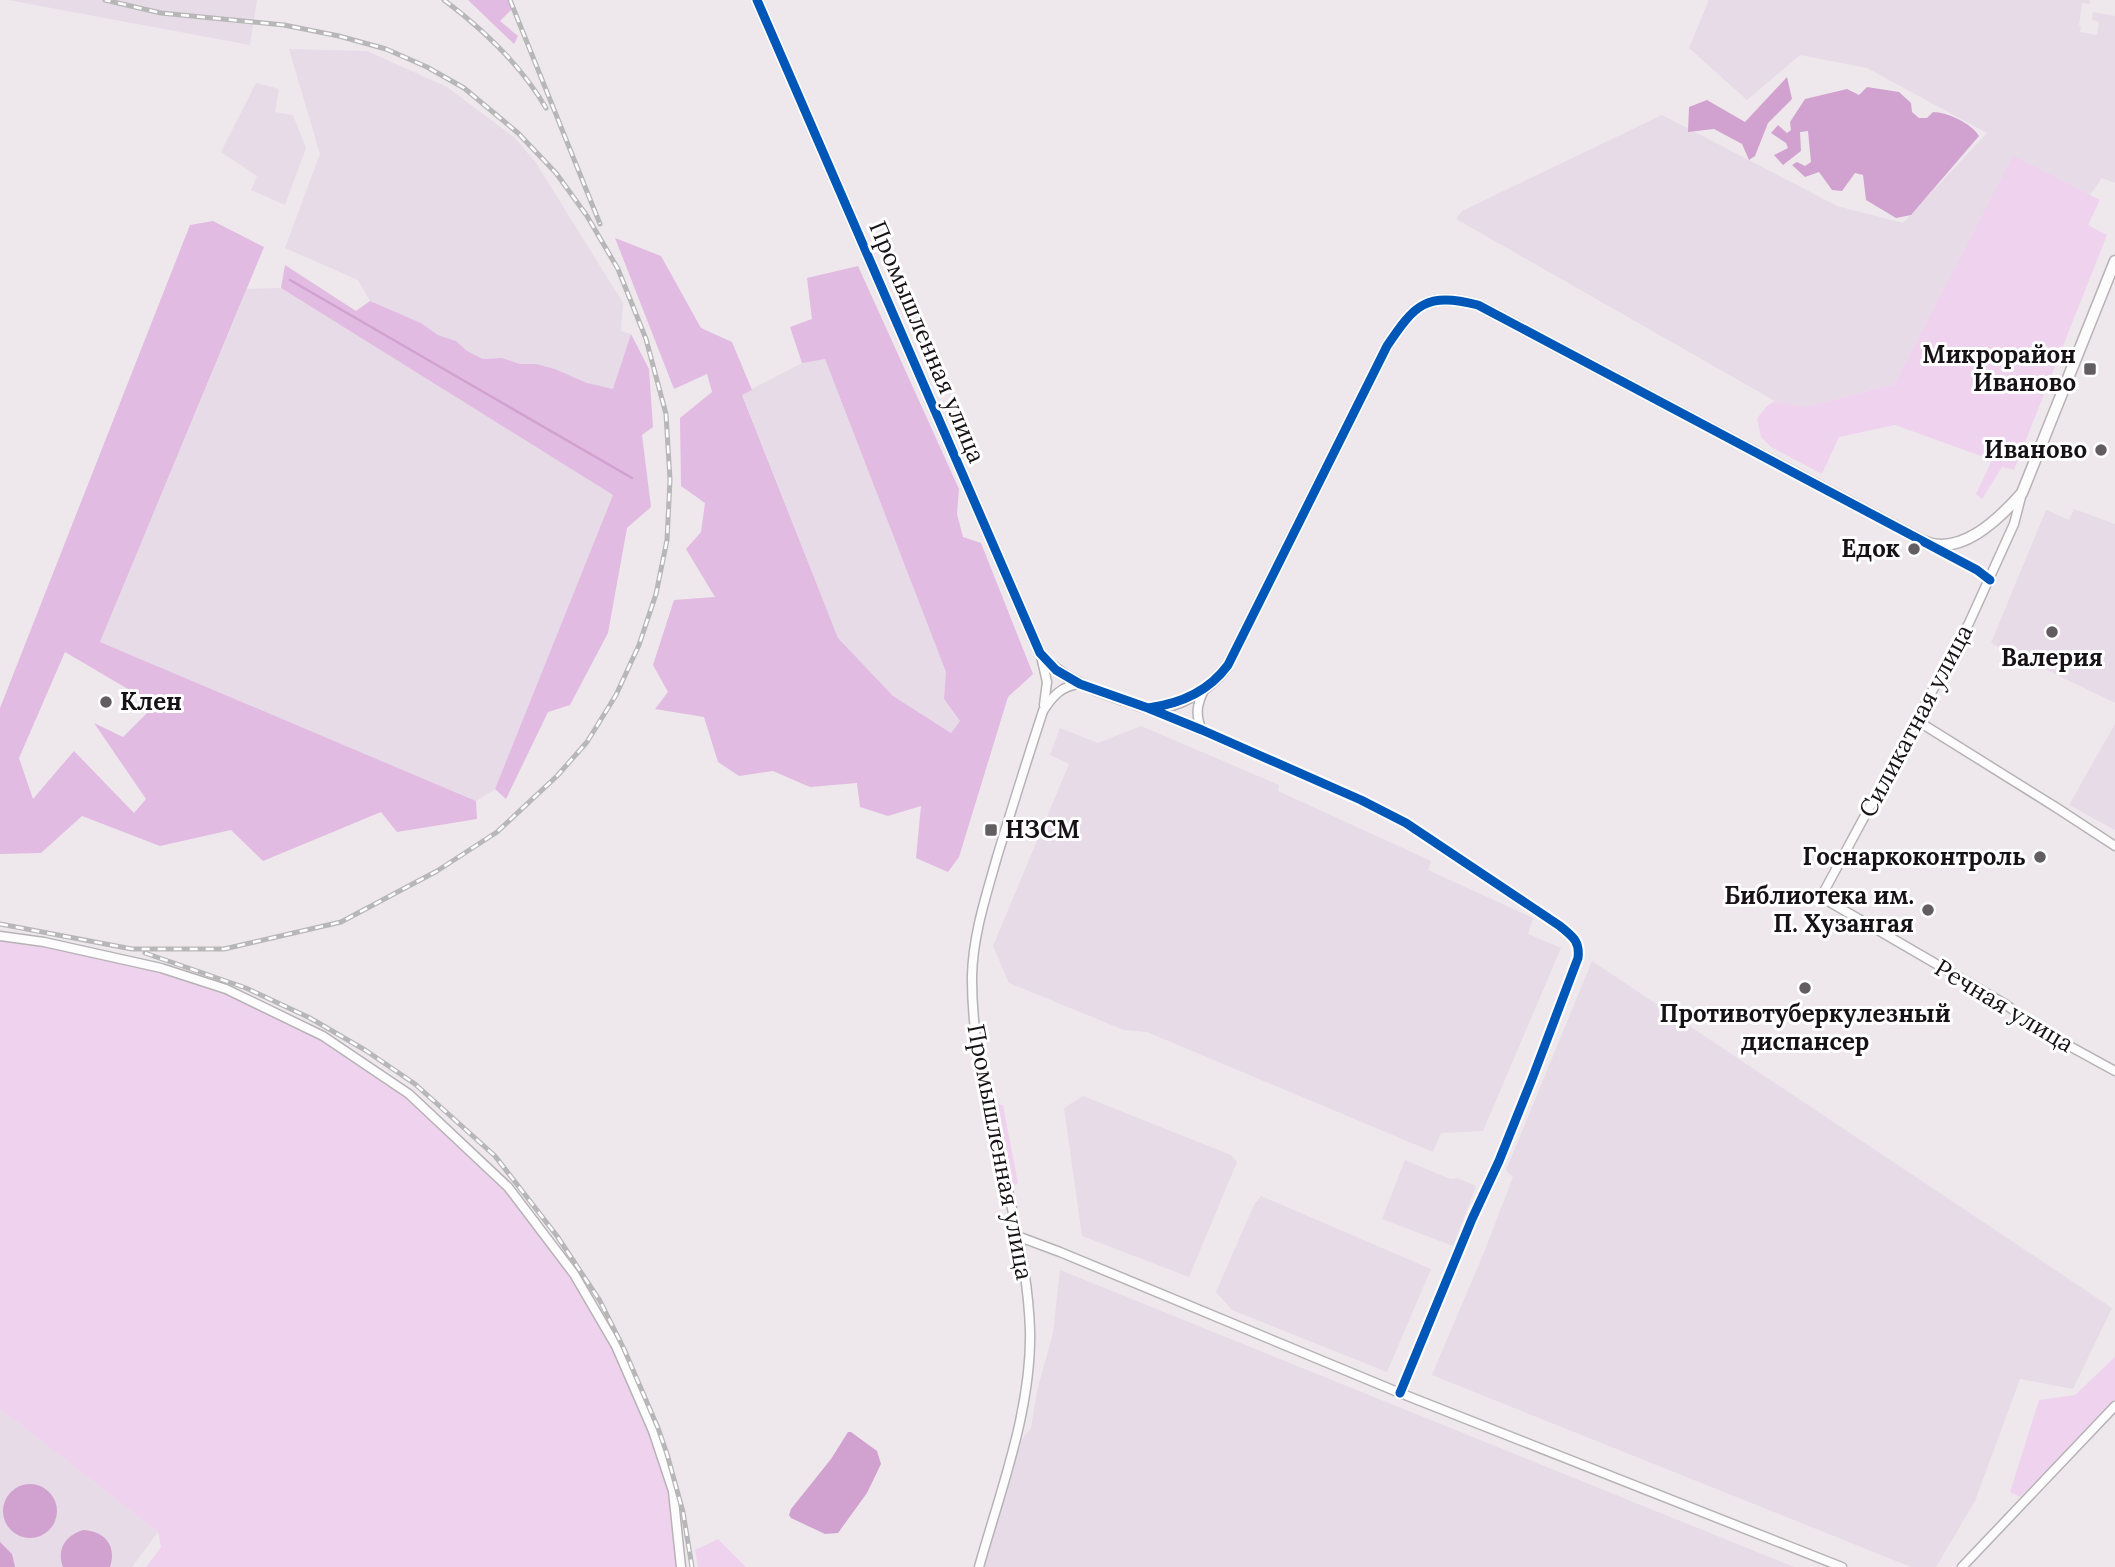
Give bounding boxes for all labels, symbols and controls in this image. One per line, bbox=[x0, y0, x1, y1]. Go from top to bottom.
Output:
street label: Промышленная улица bbox=[862, 216, 993, 467]
place label: Микрорайон Иваново bbox=[1922, 339, 2076, 398]
marker: Микрорайон Иваново bbox=[2082, 361, 2098, 377]
place label: Иваново bbox=[1984, 434, 2087, 465]
marker: Иваново bbox=[2093, 442, 2109, 458]
place label: Едок bbox=[1841, 533, 1900, 564]
marker: Едок bbox=[1906, 541, 1922, 557]
street label: Силикатная улица bbox=[1852, 619, 1979, 822]
marker: Валерия bbox=[2044, 624, 2060, 640]
place label: Валерия bbox=[2001, 642, 2103, 673]
place label: Клен bbox=[120, 686, 182, 717]
marker: Клен bbox=[98, 694, 114, 710]
place label: НЗСМ bbox=[1005, 814, 1080, 845]
marker: НЗСМ bbox=[983, 822, 999, 838]
place label: Госнаркоконтроль bbox=[1803, 841, 2026, 872]
marker: Госнаркоконтроль bbox=[2032, 849, 2048, 865]
place label: Библиотека им. П. Хузангая bbox=[1724, 880, 1914, 939]
marker: Библиотека им. П. Хузангая bbox=[1920, 902, 1936, 918]
street label: Речная улица bbox=[1929, 952, 2079, 1059]
marker: Противотуберкулезный диспансер bbox=[1797, 980, 1813, 996]
place label: Противотуберкулезный диспансер bbox=[1659, 998, 1951, 1057]
street label: Промышленная улица bbox=[960, 1021, 1041, 1282]

